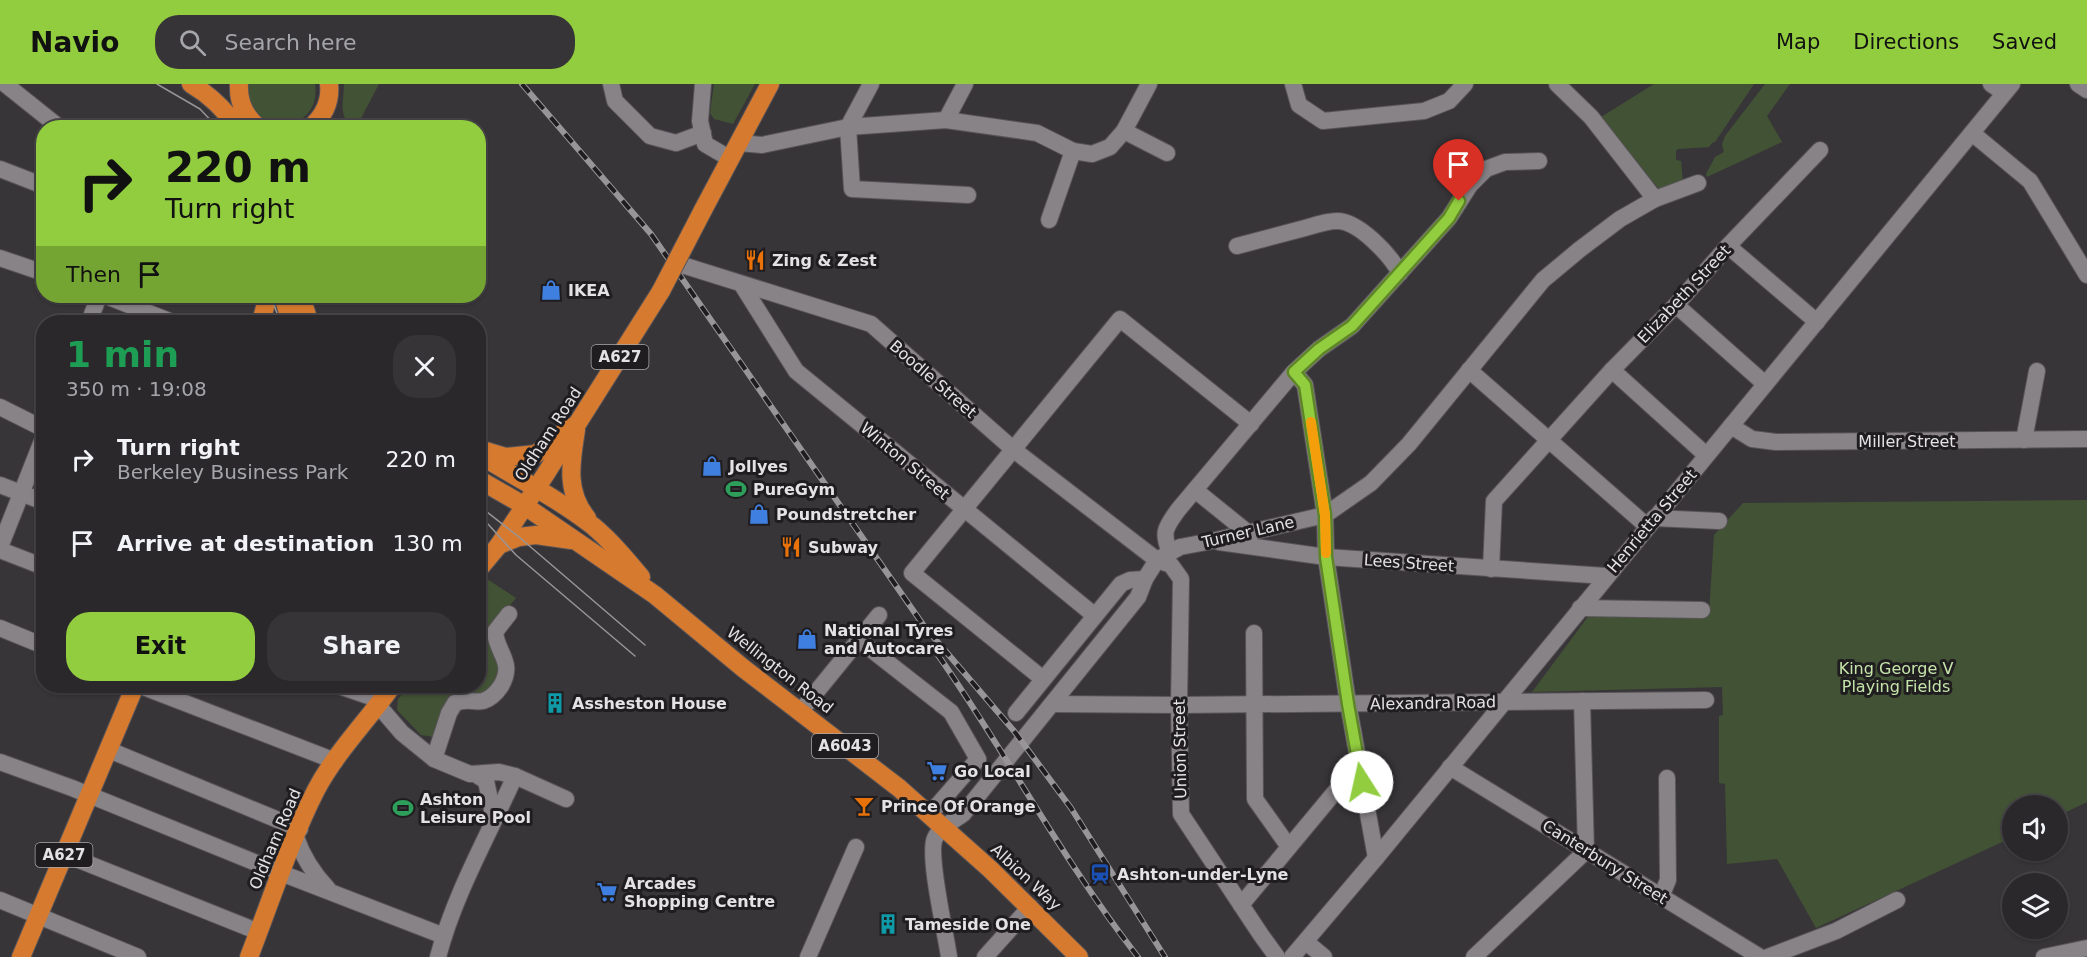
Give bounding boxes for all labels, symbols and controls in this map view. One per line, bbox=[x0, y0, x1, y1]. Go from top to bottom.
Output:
search box bbox=[155, 15, 575, 69]
text: Navio bbox=[30, 26, 119, 59]
icon: search bbox=[176, 26, 209, 59]
text: Search here bbox=[224, 30, 357, 55]
text: Map bbox=[1776, 30, 1820, 54]
text: Directions bbox=[1853, 30, 1959, 54]
text: Saved bbox=[1992, 30, 2057, 54]
pin bbox=[1433, 139, 1484, 201]
text: 220 m bbox=[165, 143, 311, 192]
icon: right bbox=[66, 144, 144, 222]
icon: arrive bbox=[1442, 148, 1475, 181]
text: Turn right bbox=[165, 193, 294, 224]
street label: Elizabeth Street bbox=[1634, 241, 1734, 347]
restaurant icon: Zing & Zest bbox=[743, 248, 767, 272]
place label: Zing & Zest bbox=[772, 251, 877, 270]
icon: arrive bbox=[133, 258, 166, 291]
text: Then bbox=[66, 262, 121, 287]
shop icon: IKEA bbox=[539, 278, 563, 302]
place label: IKEA bbox=[568, 281, 610, 300]
text: 1 min bbox=[66, 334, 179, 375]
button: close bbox=[393, 335, 456, 398]
street label: Boodle Street bbox=[886, 336, 980, 422]
road number: A627 bbox=[592, 345, 648, 369]
text: 350 m · 19:08 bbox=[66, 377, 207, 401]
street label: Oldham Road bbox=[511, 384, 585, 484]
street label: Winton Street bbox=[857, 418, 953, 504]
street label: Miller Street bbox=[1858, 432, 1956, 451]
text: Turn right bbox=[117, 435, 240, 460]
icon: right bbox=[66, 443, 99, 476]
text: 220 m bbox=[386, 447, 456, 472]
shop icon: Jollyes bbox=[700, 454, 724, 478]
place label: Jollyes bbox=[728, 457, 788, 476]
text: Berkeley Business Park bbox=[117, 460, 348, 484]
street label: Henrietta Street bbox=[1603, 466, 1701, 576]
sports icon: PureGym bbox=[724, 477, 748, 501]
place label: PureGym bbox=[753, 480, 835, 499]
shop icon: Poundstretcher bbox=[747, 502, 771, 526]
place label: Poundstretcher bbox=[776, 505, 916, 524]
street label: Turner Lane bbox=[1199, 512, 1296, 552]
icon: arrive bbox=[66, 527, 99, 560]
text: Arrive at destination bbox=[117, 531, 374, 556]
text: 130 m bbox=[392, 531, 463, 556]
restaurant icon: Subway bbox=[779, 535, 803, 559]
place label: Subway bbox=[808, 538, 878, 557]
street label: Lees Street bbox=[1363, 550, 1455, 576]
button: Exit bbox=[66, 612, 255, 681]
button: Share bbox=[267, 612, 456, 681]
place label: National Tyres and Autocare bbox=[824, 621, 953, 658]
street label: Wellington Road bbox=[723, 623, 837, 717]
shop icon: National Tyres and Autocare bbox=[795, 627, 819, 651]
park label: King George V Playing Fields bbox=[1839, 659, 1953, 696]
building icon: Assheston House bbox=[543, 691, 567, 715]
street label: Alexandra Road bbox=[1370, 692, 1496, 714]
place label: Assheston House bbox=[572, 694, 727, 713]
street label: Union Street bbox=[1170, 699, 1190, 799]
road number: A6043 bbox=[812, 734, 878, 758]
position arrow bbox=[1330, 750, 1394, 814]
supermarket icon: Go Local bbox=[925, 759, 949, 783]
place label: Go Local bbox=[954, 762, 1031, 781]
street label: Oldham Road bbox=[245, 786, 305, 892]
place label: Ashton Leisure Pool bbox=[420, 790, 531, 827]
bar icon: Prince Of Orange bbox=[852, 794, 876, 818]
map controls bbox=[2002, 795, 2068, 939]
button: sound bbox=[2002, 795, 2068, 861]
sports icon: Ashton Leisure Pool bbox=[391, 796, 415, 820]
place label: Prince Of Orange bbox=[881, 797, 1036, 816]
street label: Canterbury Street bbox=[1539, 816, 1671, 908]
street label: Albion Way bbox=[987, 840, 1065, 914]
road number: A627 bbox=[36, 843, 92, 867]
station icon: Ashton-under-Lyne bbox=[1088, 862, 1112, 886]
place label: Ashton-under-Lyne bbox=[1117, 865, 1289, 884]
button: layers bbox=[2002, 873, 2068, 939]
place label: Arcades Shopping Centre bbox=[624, 874, 775, 911]
supermarket icon: Arcades Shopping Centre bbox=[595, 880, 619, 904]
building icon: Tameside One bbox=[876, 912, 900, 936]
place label: Tameside One bbox=[905, 915, 1031, 934]

